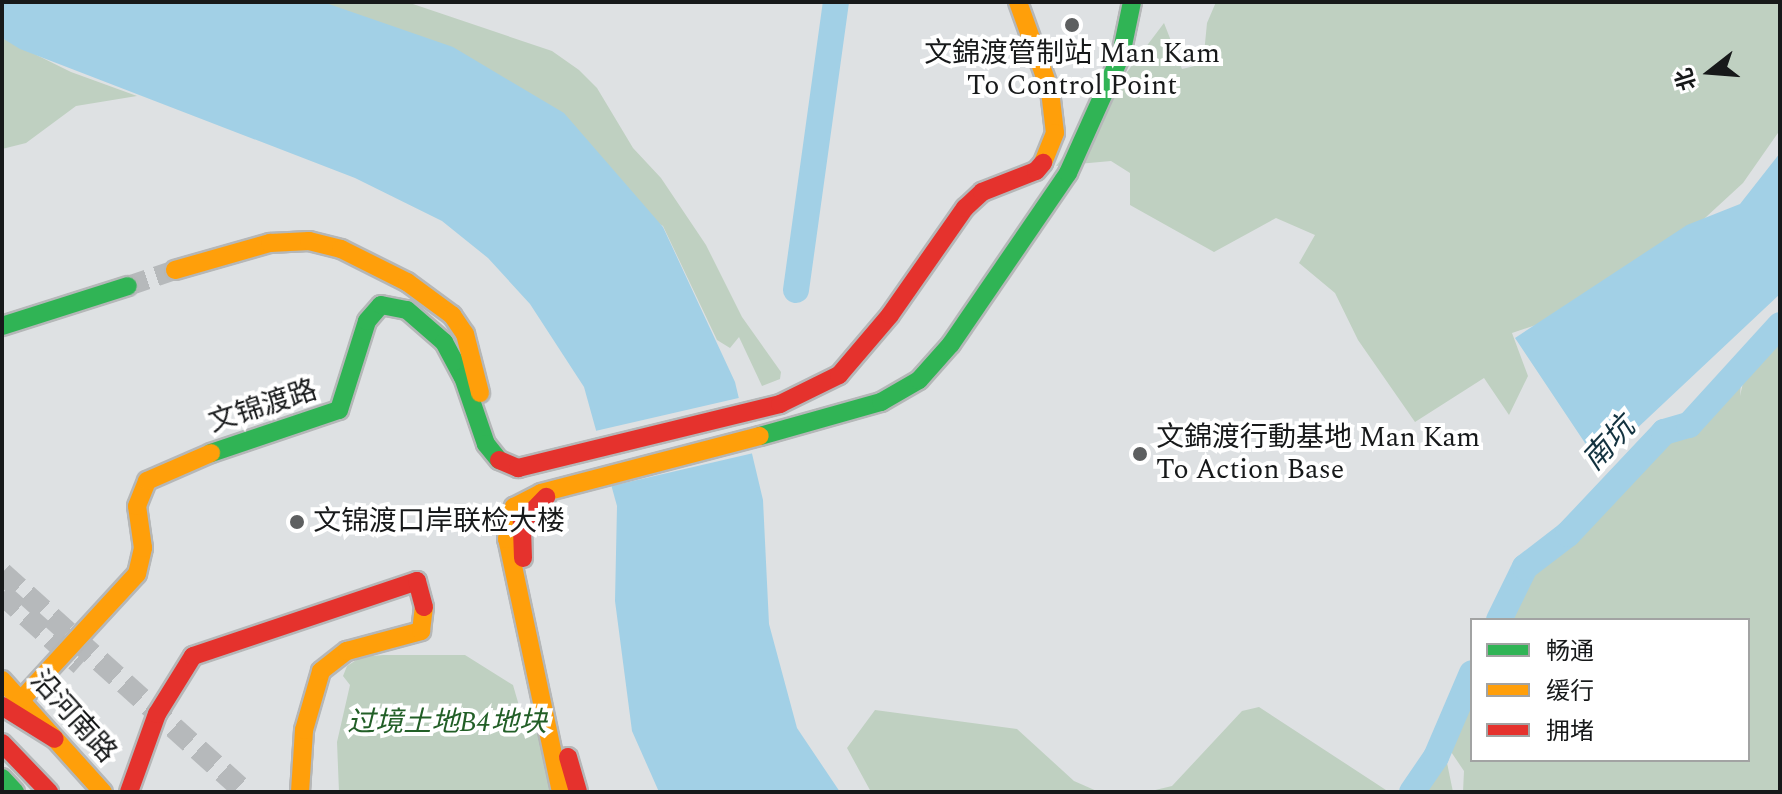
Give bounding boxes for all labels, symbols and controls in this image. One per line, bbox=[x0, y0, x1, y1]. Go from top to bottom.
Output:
marker: 文錦渡管制站 Man Kam To Control Point bbox=[1063, 16, 1081, 34]
north arrow bbox=[1670, 32, 1750, 112]
place label: 文錦渡管制站 Man Kam To Control Point bbox=[924, 37, 1220, 103]
text: 北 bbox=[1668, 64, 1706, 95]
street label: 文锦渡路 bbox=[205, 374, 321, 440]
water label: 南坑 bbox=[1575, 410, 1643, 478]
place label: 文錦渡行動基地 Man Kam To Action Base bbox=[1156, 421, 1480, 487]
marker: 文錦渡行動基地 Man Kam To Action Base bbox=[1131, 445, 1149, 463]
place label: 文锦渡口岸联检大楼 bbox=[313, 505, 565, 539]
marker: 文锦渡口岸联检大楼 bbox=[288, 513, 306, 531]
legend bbox=[1470, 618, 1750, 762]
text: 畅通 bbox=[1546, 634, 1594, 670]
street label: 沿河南路 bbox=[23, 664, 123, 770]
text: 缓行 bbox=[1546, 674, 1594, 710]
park label: 过境土地B4地块 bbox=[347, 706, 547, 740]
text: 拥堵 bbox=[1546, 714, 1594, 750]

